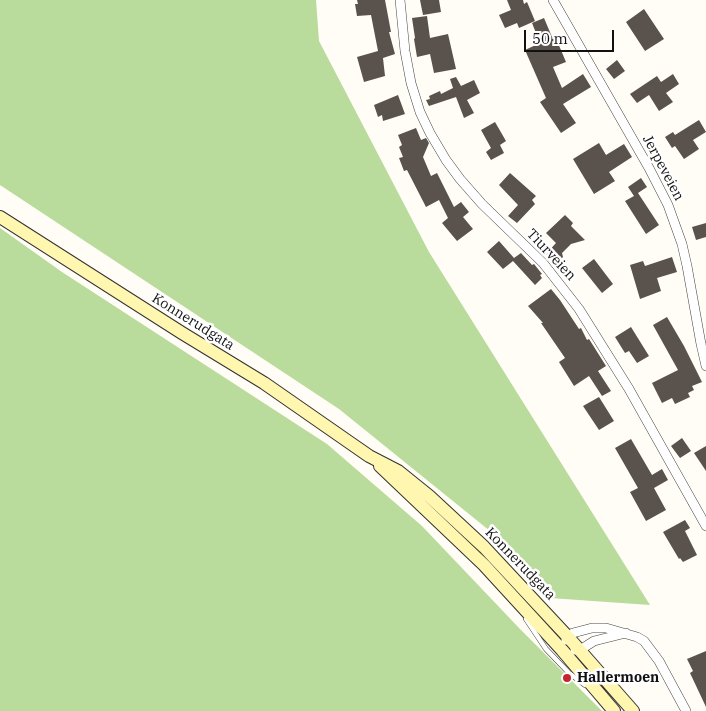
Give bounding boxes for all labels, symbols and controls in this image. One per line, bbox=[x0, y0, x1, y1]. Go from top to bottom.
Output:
scale bar bbox=[526, 20, 616, 52]
text: 50 m bbox=[532, 29, 568, 48]
street label: Jerpeveien bbox=[639, 132, 687, 204]
street label: Tiurveien bbox=[523, 226, 579, 284]
street label: Konnerudgata bbox=[149, 290, 237, 354]
street label: Konnerudgata bbox=[481, 524, 559, 604]
place label: Hallermoen bbox=[577, 670, 659, 686]
marker: Hallermoen bbox=[561, 672, 573, 684]

